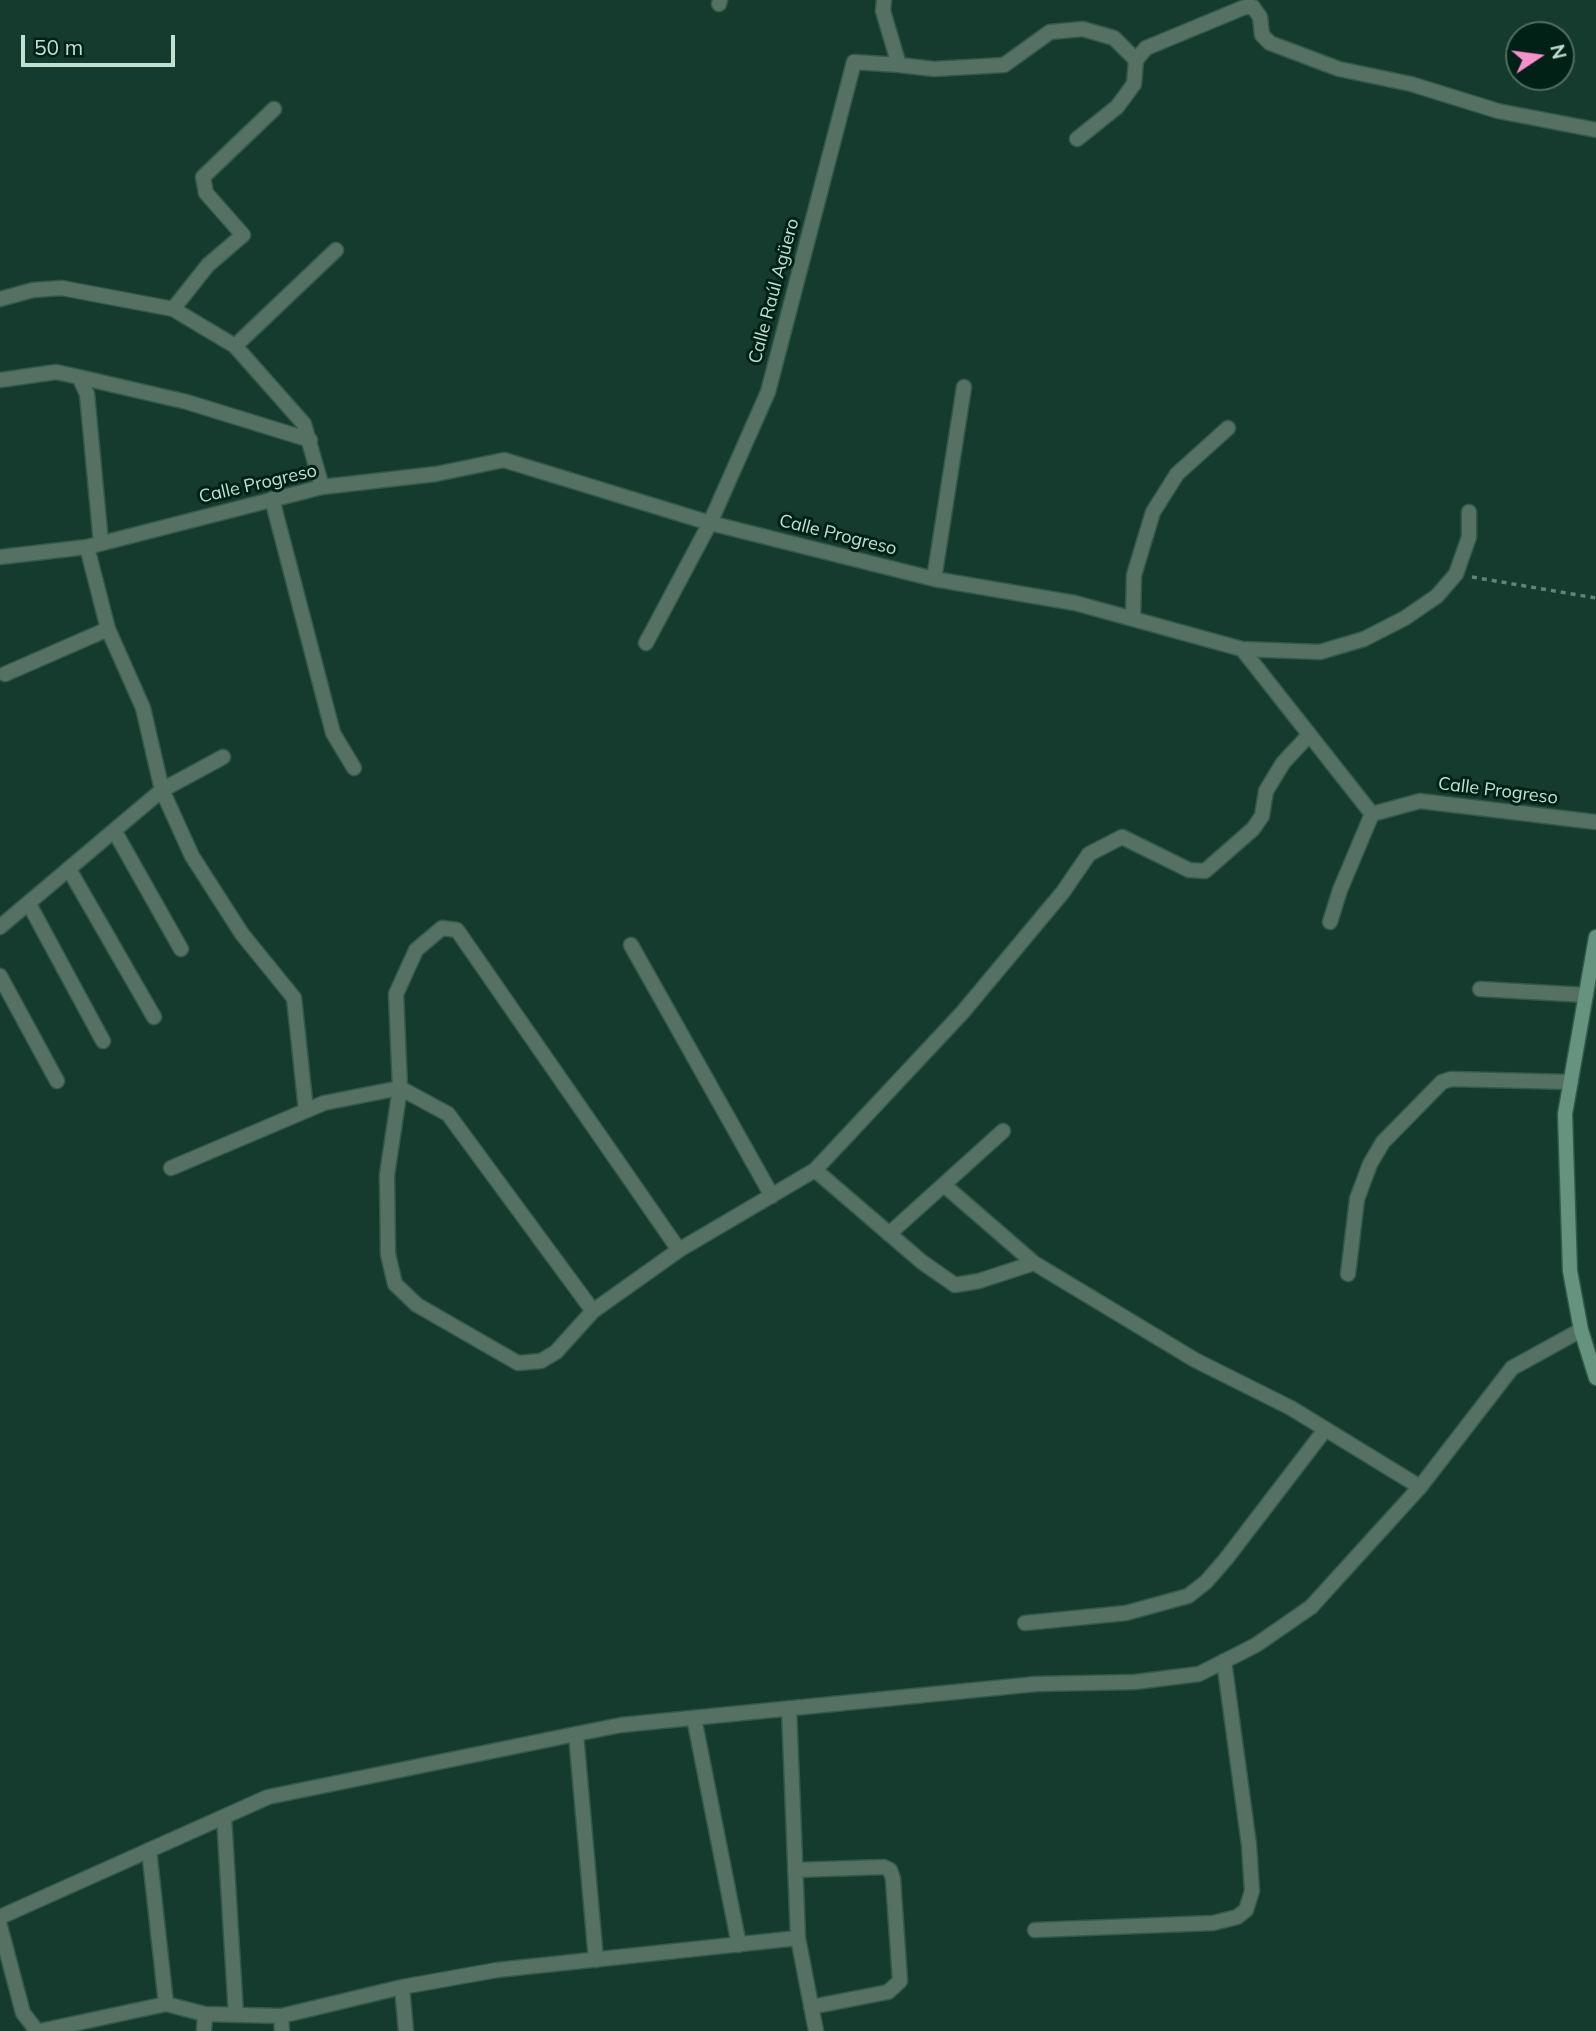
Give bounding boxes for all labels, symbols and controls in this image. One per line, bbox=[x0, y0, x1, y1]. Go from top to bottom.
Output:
scale bar bbox=[24, 21, 178, 65]
north arrow bbox=[1505, 21, 1575, 91]
text: 50 m bbox=[34, 34, 83, 60]
text: N bbox=[1545, 42, 1572, 61]
street label: Calle Raúl Agüero bbox=[744, 216, 804, 366]
street label: Calle Progreso bbox=[197, 460, 319, 508]
street label: Calle Progreso bbox=[777, 510, 899, 560]
street label: Calle Progreso bbox=[1437, 773, 1559, 809]

